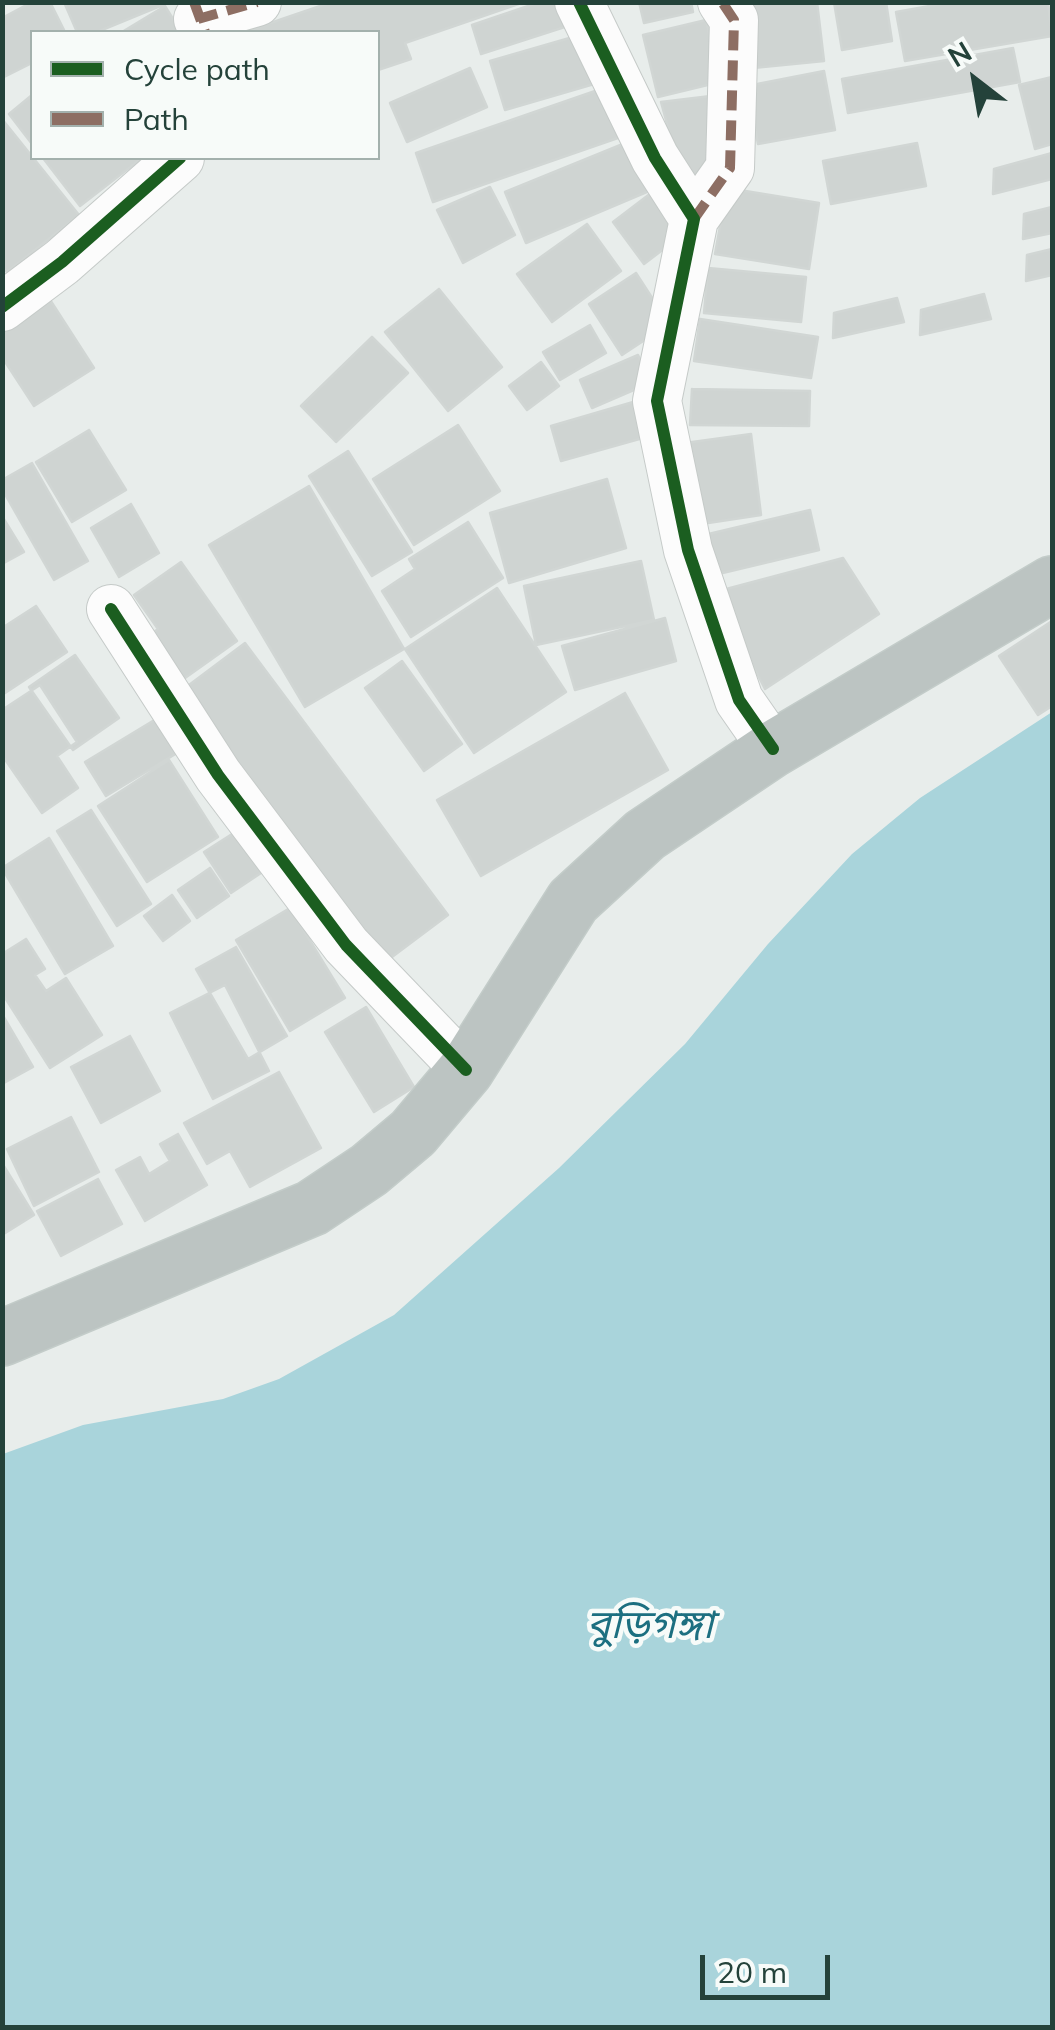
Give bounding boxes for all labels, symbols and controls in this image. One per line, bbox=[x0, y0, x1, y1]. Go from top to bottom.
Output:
legend bbox=[30, 30, 380, 160]
north arrow bbox=[925, 30, 1025, 130]
text: N bbox=[941, 33, 977, 74]
text: Cycle path bbox=[124, 50, 270, 88]
text: Path bbox=[124, 100, 189, 138]
water label: বুড়িগঙ্গা bbox=[587, 1602, 713, 1650]
scale bar bbox=[705, 1935, 835, 1997]
text: 20 m bbox=[717, 1953, 787, 1991]

